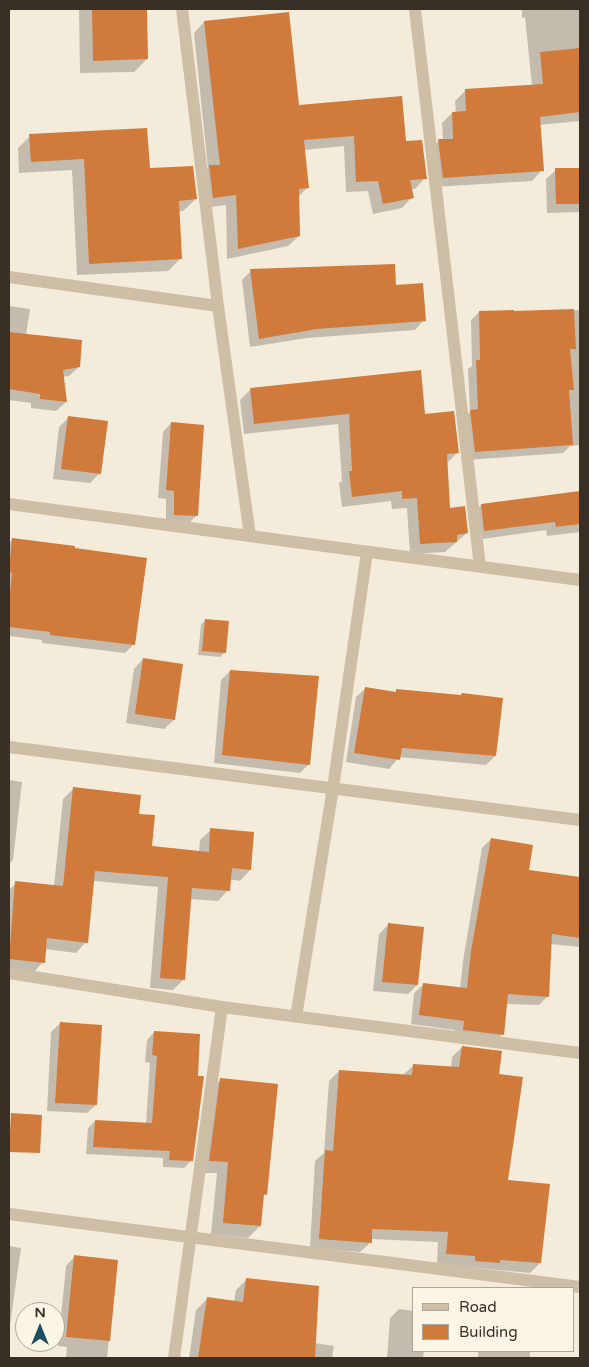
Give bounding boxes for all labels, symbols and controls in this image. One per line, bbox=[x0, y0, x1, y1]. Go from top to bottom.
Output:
legend bbox=[412, 1287, 574, 1352]
text: Road bbox=[459, 1298, 497, 1316]
north arrow bbox=[15, 1302, 65, 1352]
text: N bbox=[34, 1304, 46, 1321]
text: Building bbox=[459, 1323, 518, 1341]

